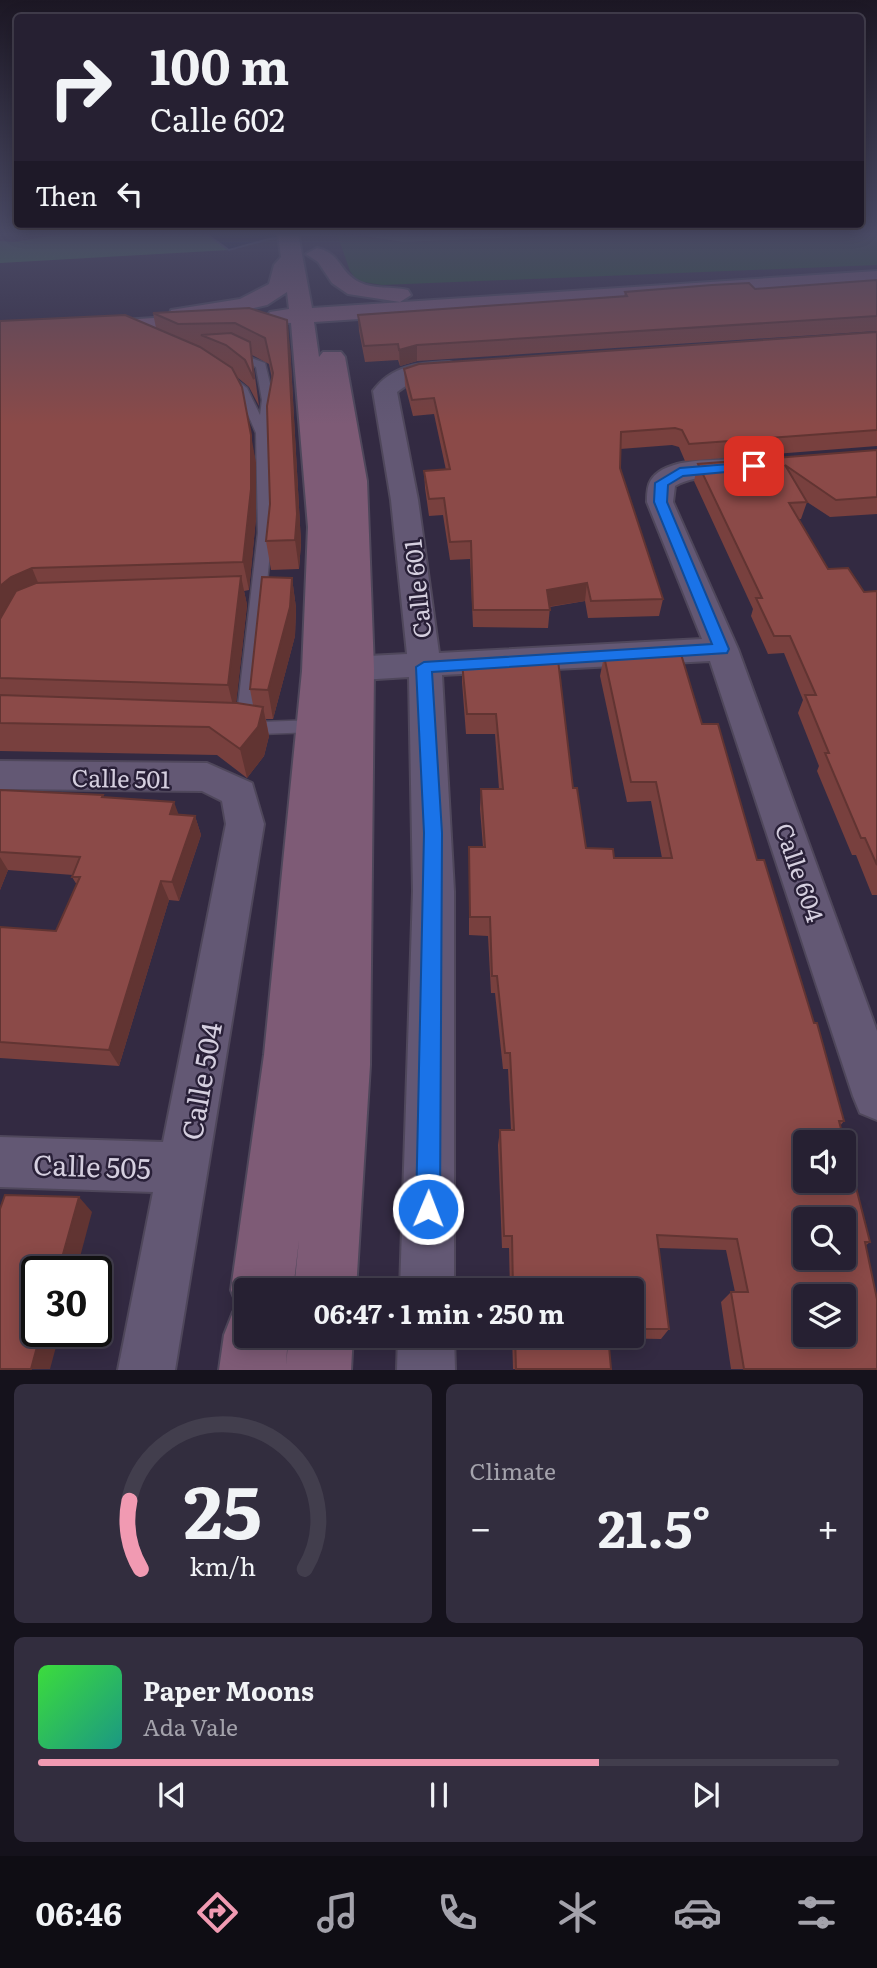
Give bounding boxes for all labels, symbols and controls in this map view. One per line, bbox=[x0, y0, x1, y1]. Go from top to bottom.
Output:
text: 100 m bbox=[150, 27, 289, 100]
icon: right bbox=[35, 42, 126, 133]
text: Calle 602 bbox=[150, 94, 285, 142]
text: Then bbox=[35, 175, 97, 214]
icon: left bbox=[111, 175, 149, 213]
pin bbox=[724, 436, 784, 496]
icon: arrive bbox=[735, 447, 773, 485]
street label: Calle 601 bbox=[393, 538, 439, 640]
street label: Calle 501 bbox=[71, 759, 171, 795]
street label: Calle 604 bbox=[768, 818, 834, 926]
street label: Calle 504 bbox=[169, 1019, 231, 1143]
map controls bbox=[793, 1130, 856, 1347]
button: sound bbox=[793, 1130, 856, 1193]
street label: Calle 505 bbox=[32, 1142, 152, 1188]
position arrow bbox=[391, 1172, 465, 1246]
button: search bbox=[793, 1207, 856, 1270]
speed limit sign: 30 bbox=[21, 1256, 112, 1347]
button: layers bbox=[793, 1284, 856, 1347]
text: 06:47 · 1 min · 250 m bbox=[314, 1293, 564, 1332]
text: Climate bbox=[470, 1453, 556, 1487]
text: 25 bbox=[184, 1454, 262, 1562]
text: 21.5° bbox=[598, 1487, 711, 1564]
text: − bbox=[470, 1497, 492, 1554]
text: + bbox=[817, 1497, 839, 1554]
text: km/h bbox=[189, 1547, 256, 1584]
text: Paper Moons bbox=[143, 1670, 314, 1709]
text: Ada Vale bbox=[143, 1709, 238, 1743]
icon: previous bbox=[153, 1776, 191, 1814]
icon: pause bbox=[420, 1776, 458, 1814]
icon: next bbox=[687, 1776, 725, 1814]
text: 06:46 bbox=[35, 1888, 122, 1936]
icon: directions bbox=[193, 1888, 242, 1937]
icon: music bbox=[313, 1888, 362, 1937]
icon: phone bbox=[433, 1888, 482, 1937]
icon: climate bbox=[553, 1888, 602, 1937]
icon: car bbox=[673, 1888, 722, 1937]
icon: filters bbox=[792, 1888, 841, 1937]

